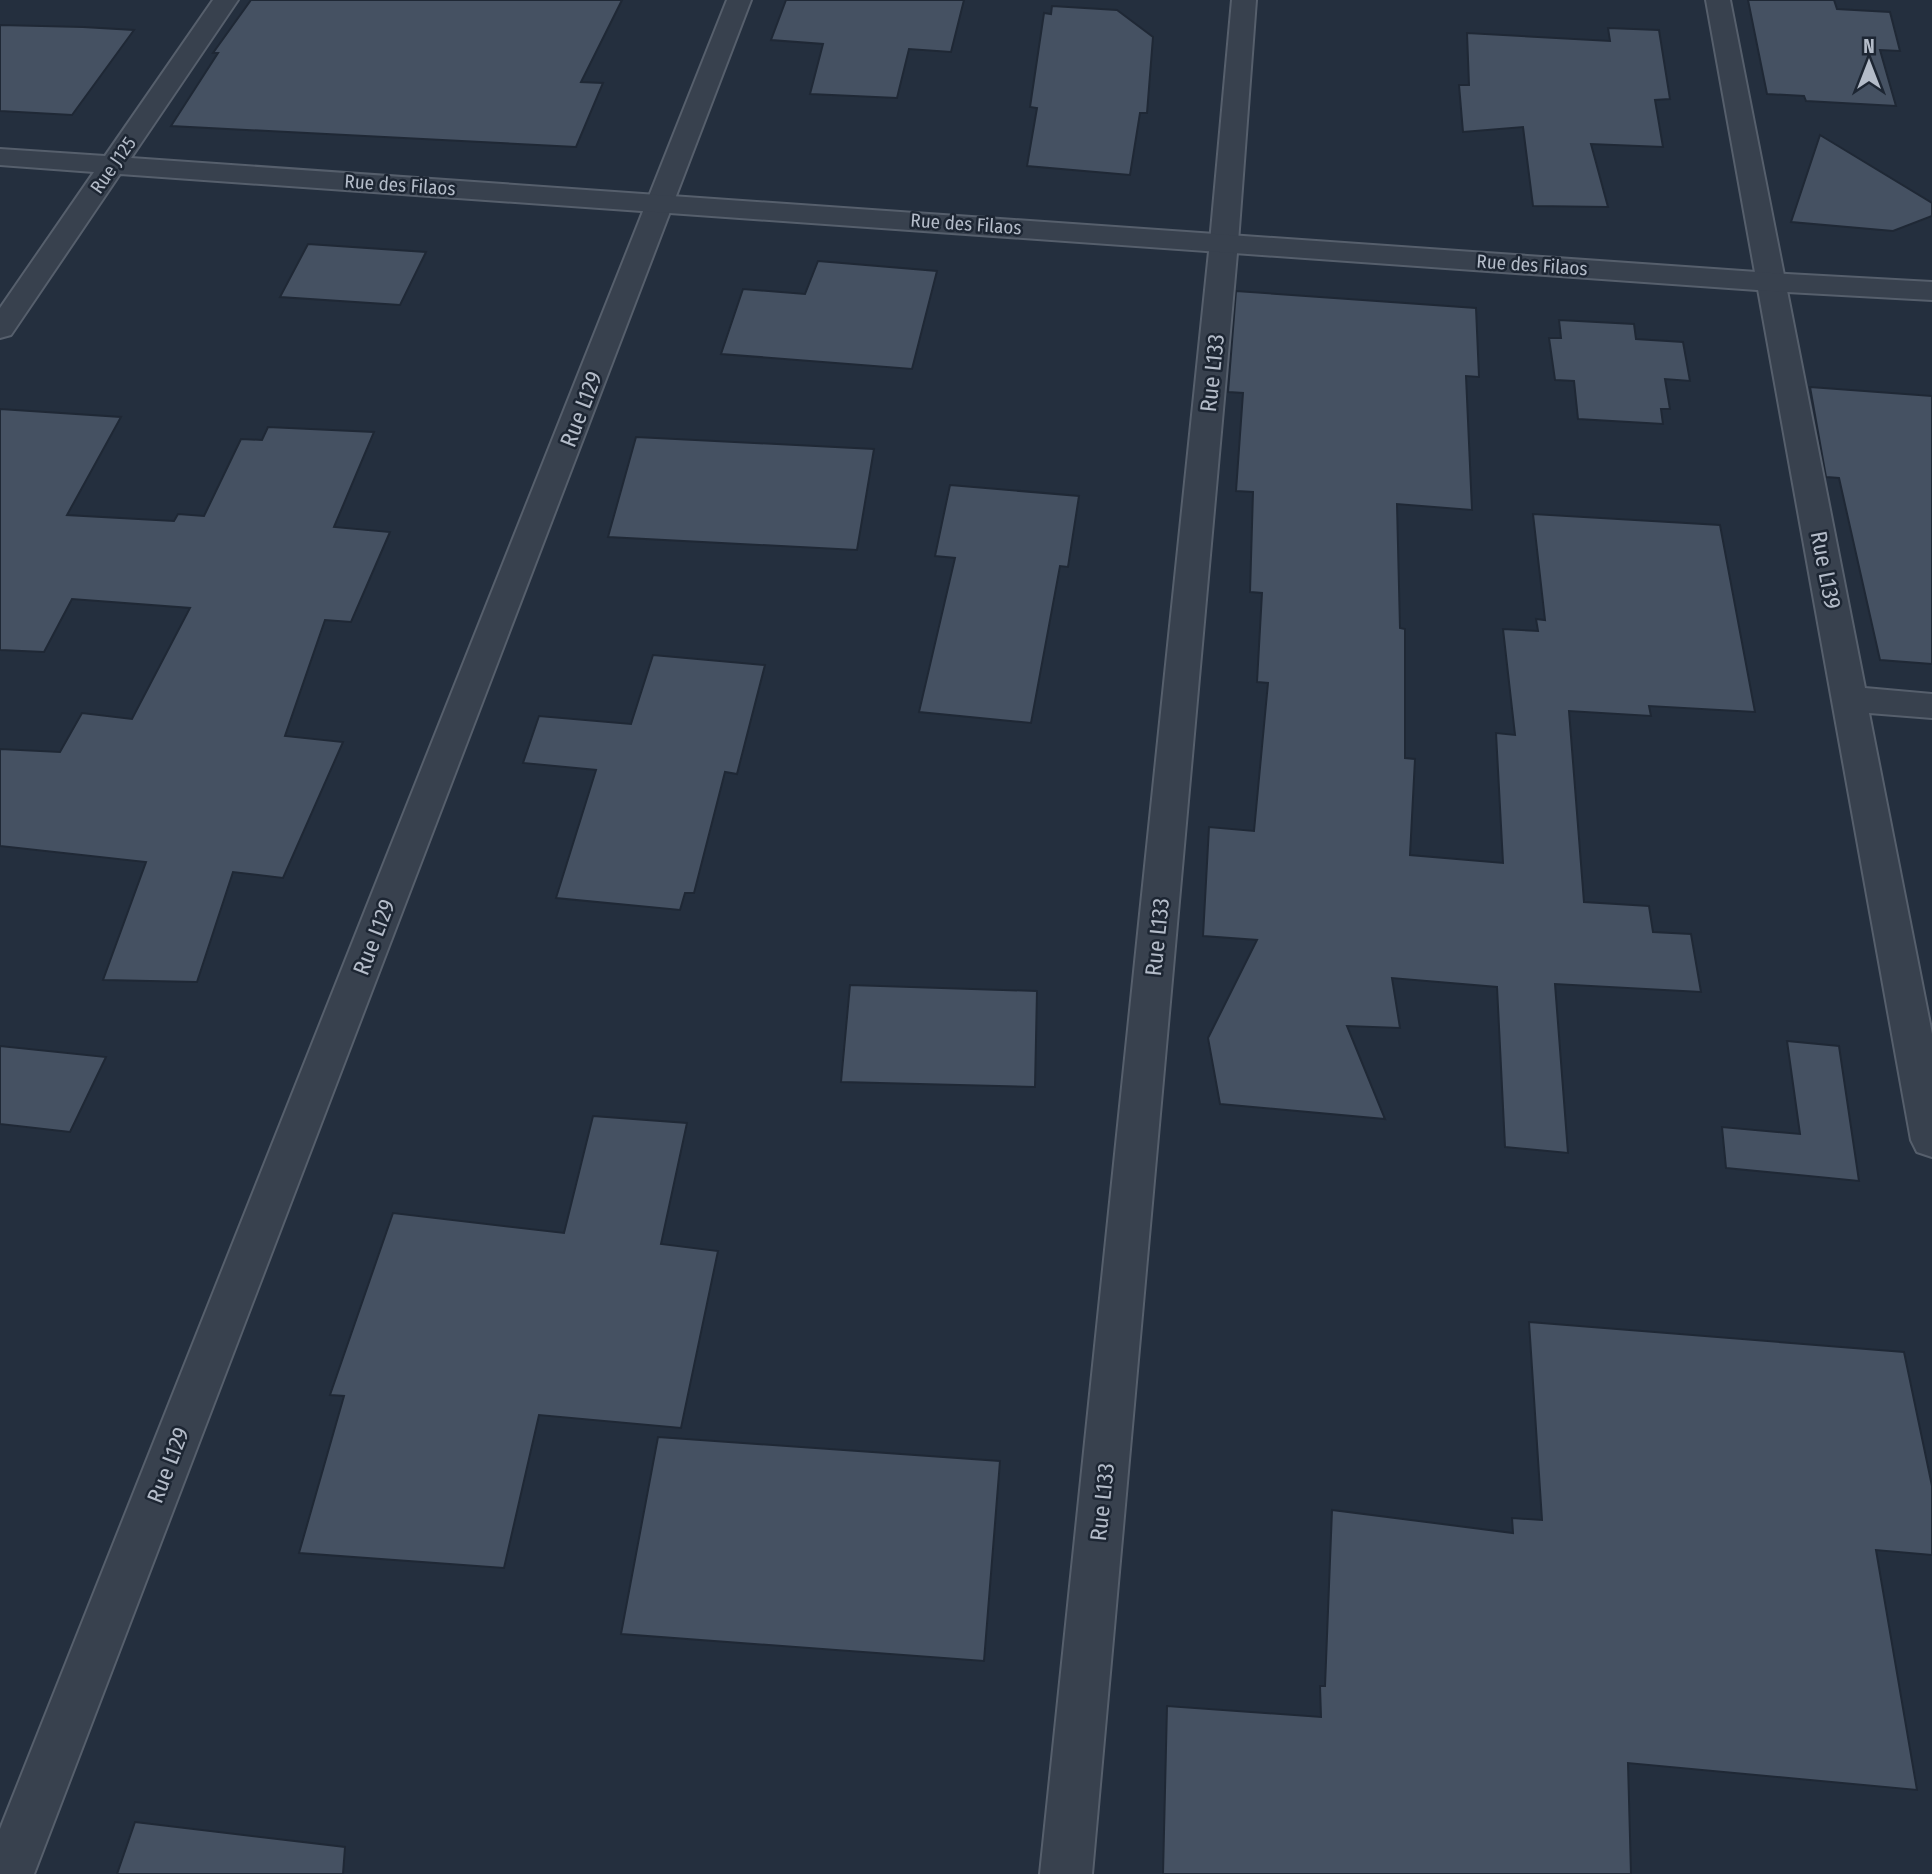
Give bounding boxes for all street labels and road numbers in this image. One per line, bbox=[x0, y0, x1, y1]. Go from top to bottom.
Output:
street label: Rue J125 bbox=[85, 132, 141, 198]
street label: Rue des Filaos bbox=[344, 170, 456, 200]
street label: Rue des Filaos bbox=[910, 209, 1022, 239]
street label: Rue des Filaos bbox=[1476, 250, 1588, 280]
street label: Rue L133 bbox=[1194, 333, 1230, 413]
street label: Rue L129 bbox=[554, 367, 608, 451]
street label: Rue L139 bbox=[1805, 529, 1847, 611]
street label: Rue L129 bbox=[347, 895, 401, 979]
street label: Rue L133 bbox=[1139, 897, 1175, 977]
street label: Rue L129 bbox=[141, 1423, 195, 1507]
street label: Rue L133 bbox=[1084, 1462, 1120, 1542]

